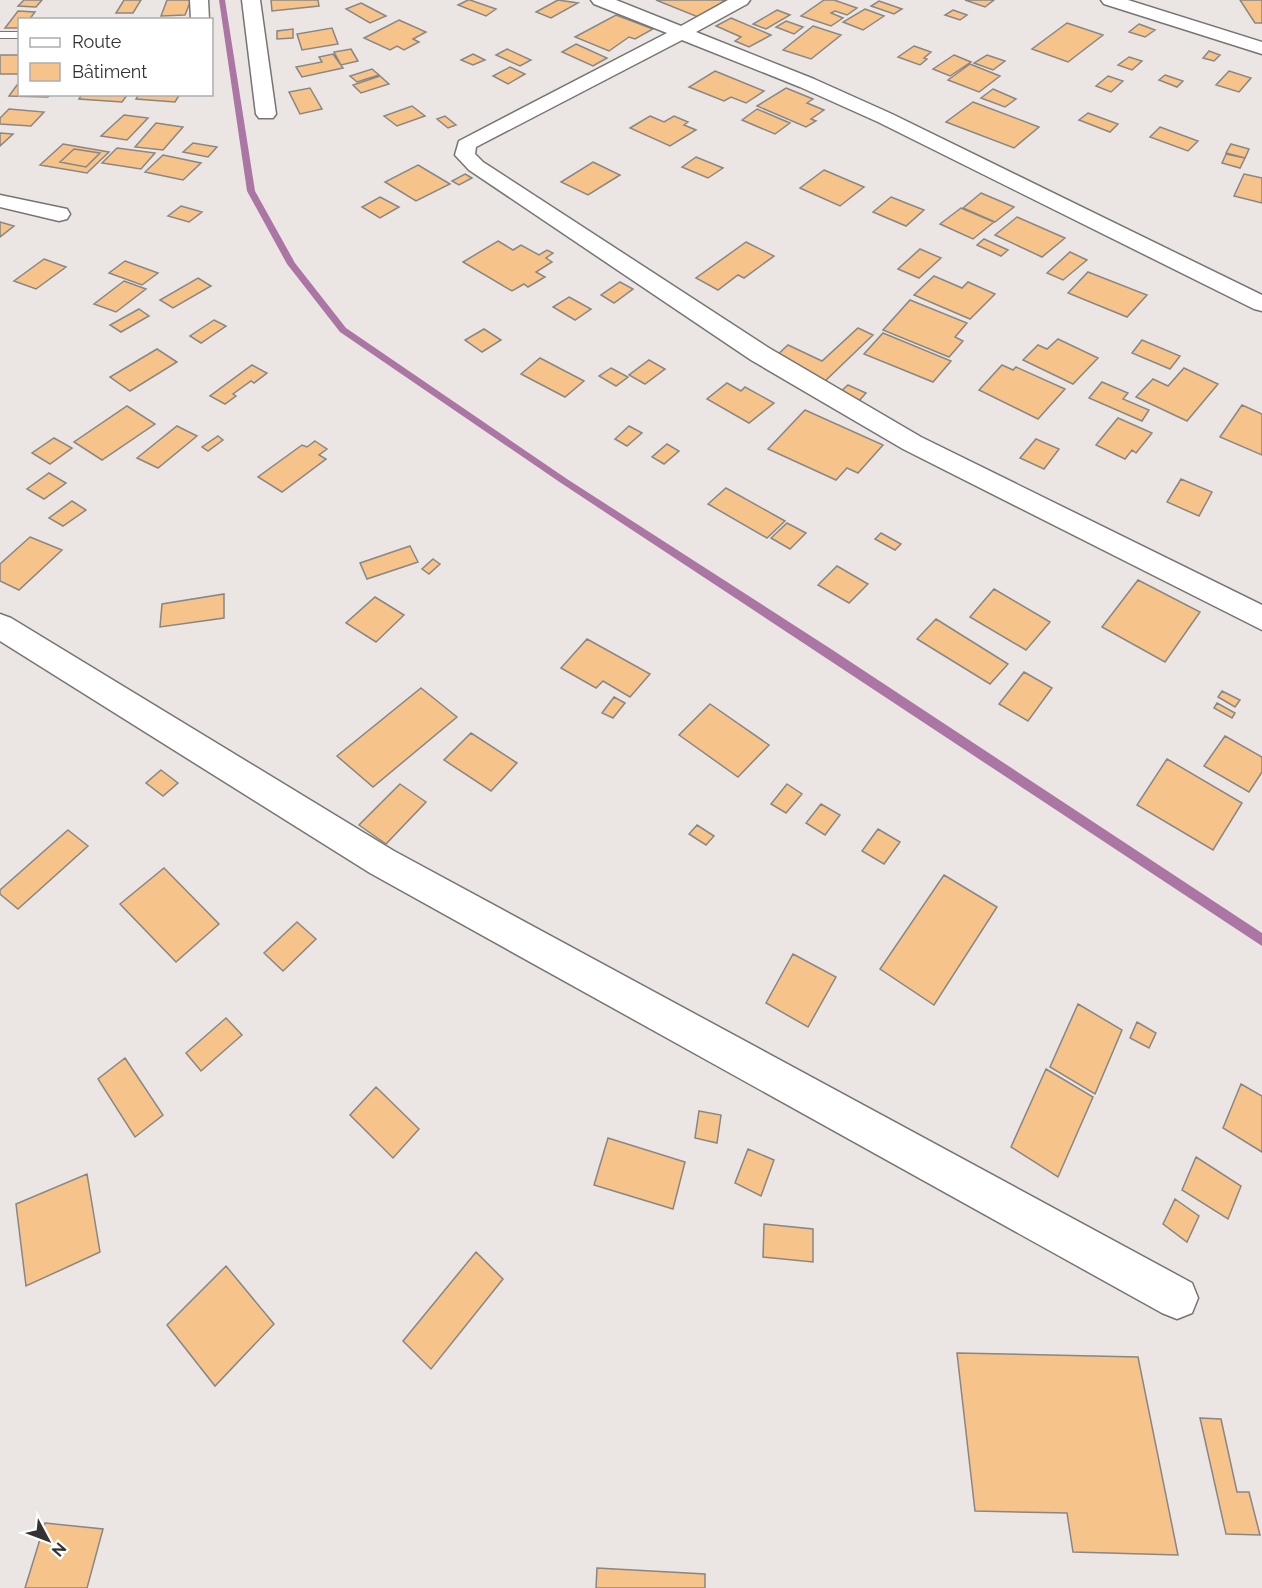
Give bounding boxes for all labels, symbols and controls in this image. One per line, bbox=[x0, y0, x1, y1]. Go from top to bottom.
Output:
legend bbox=[18, 18, 213, 96]
text: Route bbox=[72, 31, 122, 52]
text: Bâtiment bbox=[72, 61, 147, 82]
north arrow bbox=[18, 1510, 78, 1570]
text: N bbox=[48, 1539, 70, 1560]

